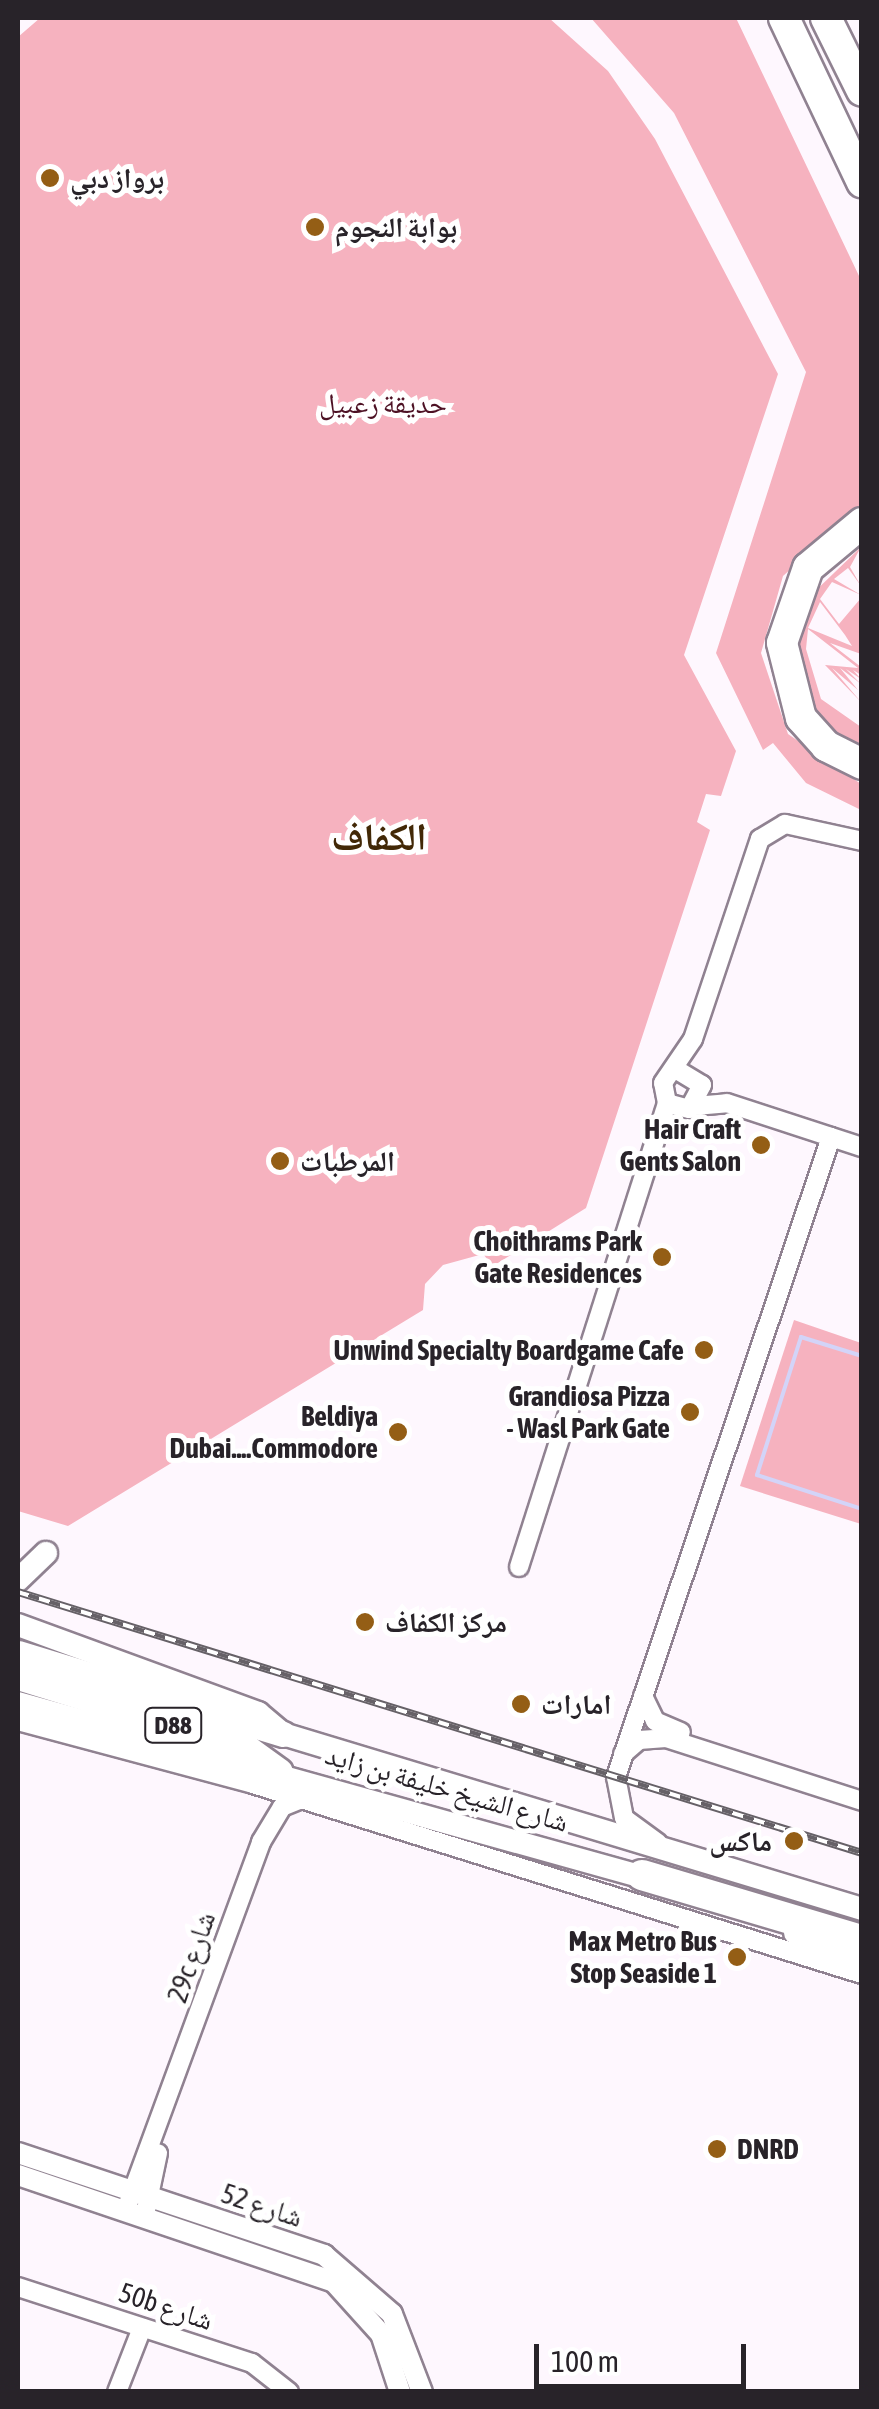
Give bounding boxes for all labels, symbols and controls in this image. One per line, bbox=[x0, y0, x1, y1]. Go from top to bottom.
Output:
place label: برواز دبي bbox=[70, 161, 164, 195]
marker: برواز دبي bbox=[39, 167, 61, 189]
place label: بوابة النجوم bbox=[335, 210, 457, 244]
marker: بوابة النجوم bbox=[304, 216, 326, 238]
park label: حديقة زعبيل bbox=[319, 386, 447, 420]
district label: الكفاف bbox=[331, 814, 427, 860]
place label: Hair Craft Gents Salon bbox=[619, 1112, 741, 1178]
marker: Hair Craft Gents Salon bbox=[750, 1134, 772, 1156]
place label: المرطبات bbox=[300, 1144, 395, 1178]
marker: المرطبات bbox=[269, 1150, 291, 1172]
place label: Choithrams Park Gate Residences bbox=[473, 1224, 642, 1290]
marker: Choithrams Park Gate Residences bbox=[651, 1246, 673, 1268]
place label: Unwind Specialty Boardgame Cafe bbox=[334, 1333, 684, 1367]
marker: Unwind Specialty Boardgame Cafe bbox=[693, 1339, 715, 1361]
place label: Grandiosa Pizza - Wasl Park Gate bbox=[507, 1379, 670, 1445]
place label: Beldiya Dubai....Commodore bbox=[169, 1399, 378, 1465]
marker: Grandiosa Pizza - Wasl Park Gate bbox=[679, 1401, 701, 1423]
marker: Beldiya Dubai....Commodore bbox=[387, 1421, 409, 1443]
place label: مركز الكفاف bbox=[385, 1605, 507, 1639]
marker: مركز الكفاف bbox=[354, 1611, 376, 1633]
place label: امارات bbox=[541, 1687, 611, 1721]
marker: امارات bbox=[510, 1693, 532, 1715]
road number: D88 bbox=[143, 1705, 203, 1745]
street label: شارع الشيخ خليفة بن زايد bbox=[322, 1737, 572, 1839]
place label: ماكس bbox=[709, 1824, 772, 1858]
marker: ماكس bbox=[781, 1828, 807, 1854]
street label: 29c شارع bbox=[160, 1907, 222, 2007]
place label: Max Metro Bus Stop Seaside 1 bbox=[569, 1924, 717, 1990]
marker: Max Metro Bus Stop Seaside 1 bbox=[726, 1946, 748, 1968]
place label: DNRD bbox=[737, 2132, 799, 2166]
marker: DNRD bbox=[706, 2138, 728, 2160]
street label: شارع 52 bbox=[217, 2176, 307, 2234]
street label: 50b شارع bbox=[115, 2275, 217, 2337]
scale bar bbox=[539, 2324, 752, 2386]
text: 100 m bbox=[551, 2344, 619, 2378]

